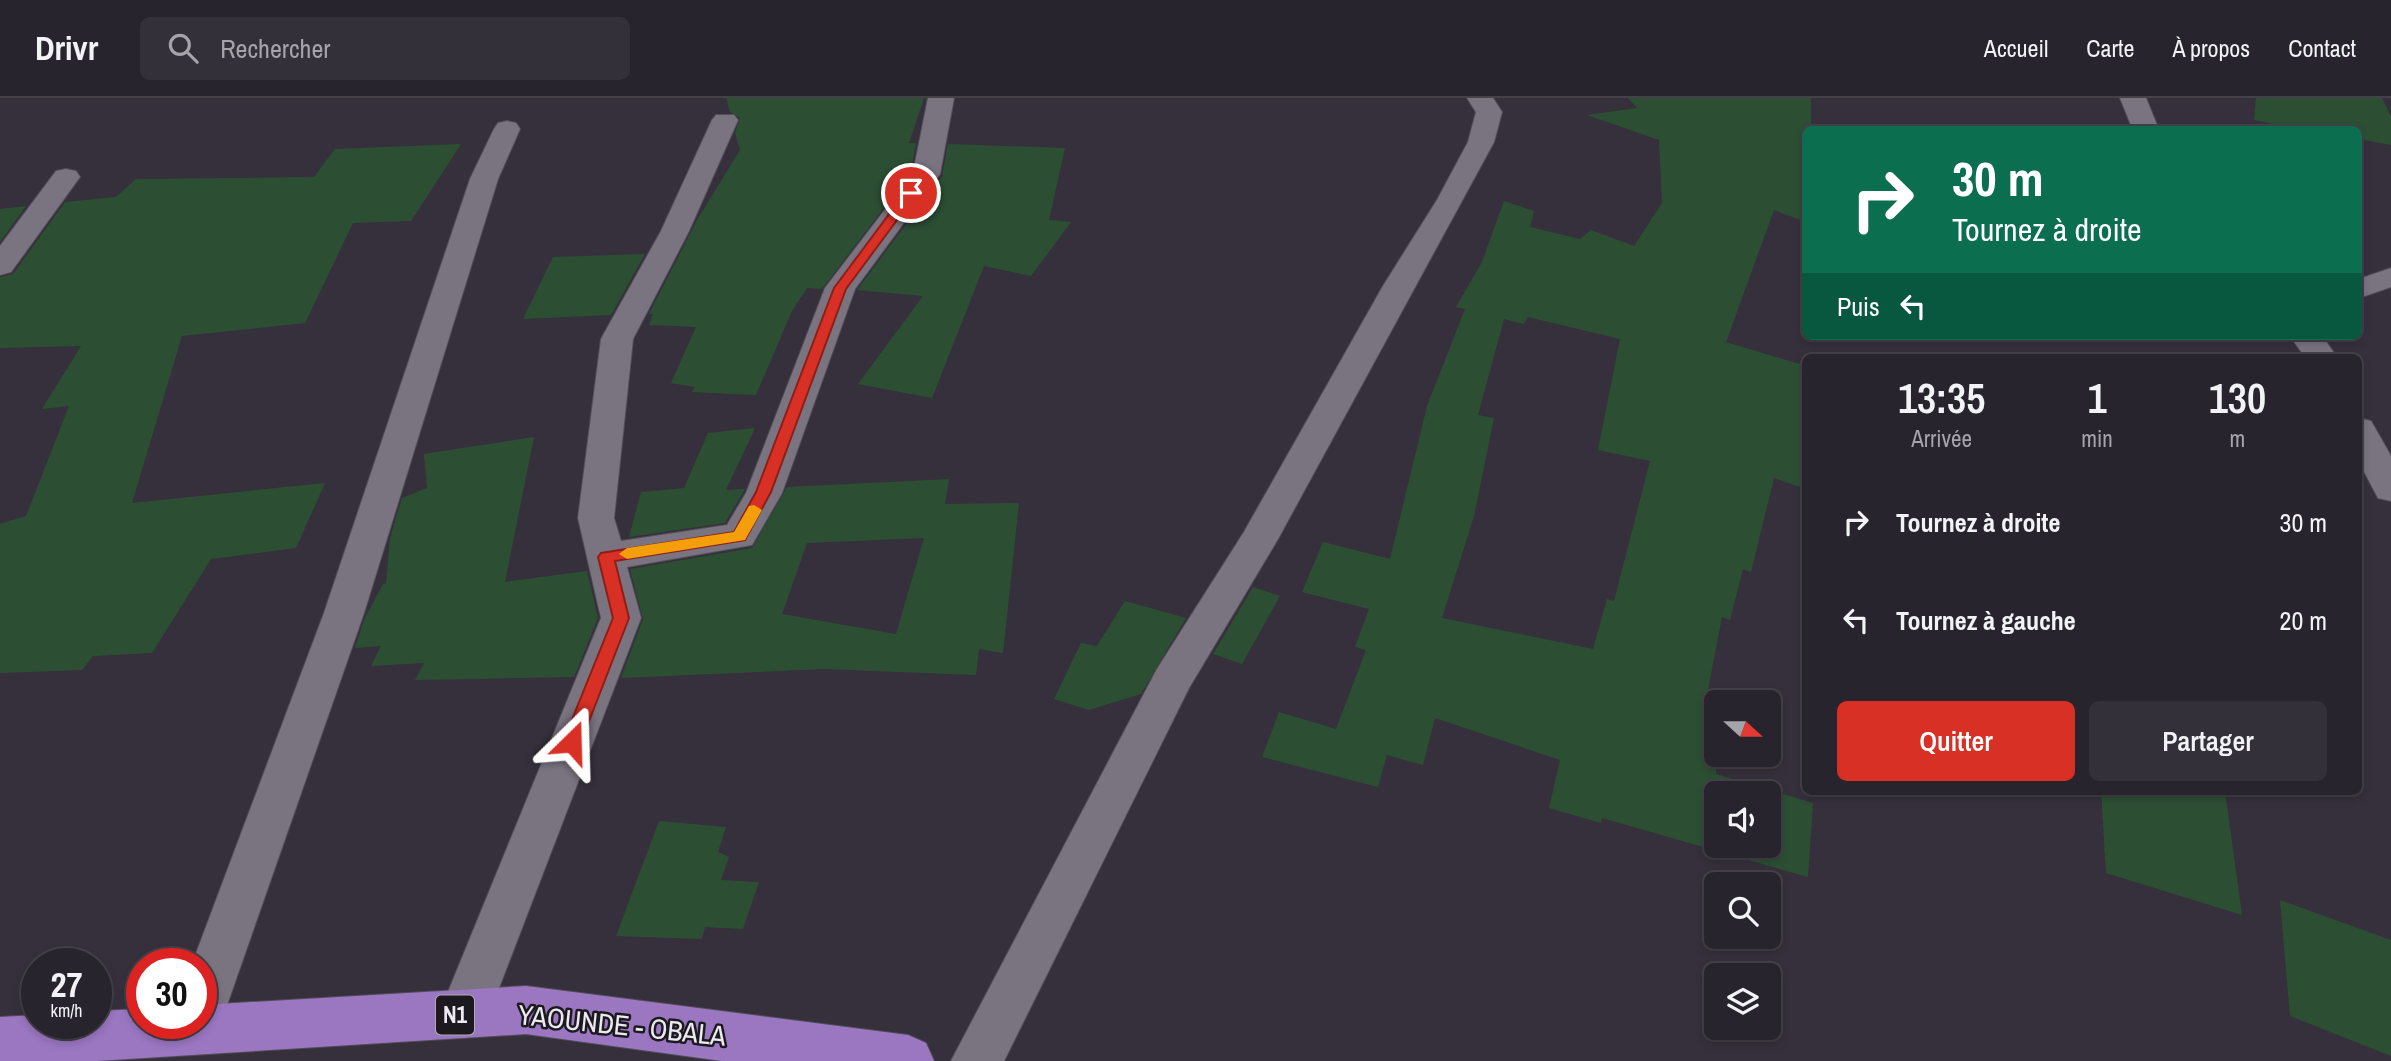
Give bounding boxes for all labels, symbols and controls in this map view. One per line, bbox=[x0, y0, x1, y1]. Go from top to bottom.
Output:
search box bbox=[140, 17, 630, 80]
text: Drivr bbox=[35, 26, 98, 70]
icon: search bbox=[164, 29, 202, 67]
text: Rechercher bbox=[220, 31, 330, 66]
text: Accueil bbox=[1984, 32, 2048, 64]
text: Carte bbox=[2086, 32, 2134, 64]
text: À propos bbox=[2172, 32, 2250, 64]
text: Contact bbox=[2288, 32, 2356, 64]
text: 30 m bbox=[1952, 145, 2044, 211]
icon: right bbox=[1837, 154, 1928, 245]
pin bbox=[881, 163, 941, 223]
icon: arrive bbox=[892, 174, 930, 212]
text: Tournez à droite bbox=[1952, 208, 2142, 251]
icon: left bbox=[1894, 287, 1932, 325]
text: Puis bbox=[1837, 289, 1880, 324]
text: 13:35 bbox=[1898, 370, 1985, 426]
text: 1 bbox=[2087, 370, 2107, 426]
text: 130 bbox=[2209, 370, 2266, 426]
text: Arrivée bbox=[1911, 423, 1972, 454]
text: min bbox=[2081, 423, 2113, 454]
text: m bbox=[2230, 423, 2245, 454]
icon: right bbox=[1837, 503, 1875, 541]
text: Tournez à droite bbox=[1896, 505, 2060, 540]
text: 30 m bbox=[2280, 505, 2327, 540]
icon: left bbox=[1837, 601, 1875, 639]
text: Tournez à gauche bbox=[1896, 603, 2076, 638]
text: 20 m bbox=[2280, 603, 2327, 638]
north arrow bbox=[1704, 690, 1782, 766]
map controls bbox=[1704, 690, 1781, 1040]
button: Quitter bbox=[1837, 701, 2075, 781]
button: Partager bbox=[2089, 701, 2327, 781]
position arrow bbox=[535, 705, 609, 779]
button: sound bbox=[1704, 781, 1781, 858]
button: search bbox=[1704, 872, 1781, 949]
speed limit sign: 30 bbox=[126, 948, 217, 1039]
text: 27 bbox=[51, 961, 82, 1008]
button: layers bbox=[1704, 963, 1781, 1040]
street label: YAOUNDE - OBALA bbox=[516, 995, 729, 1055]
road number: N1 bbox=[436, 996, 474, 1034]
text: km/h bbox=[51, 998, 83, 1023]

